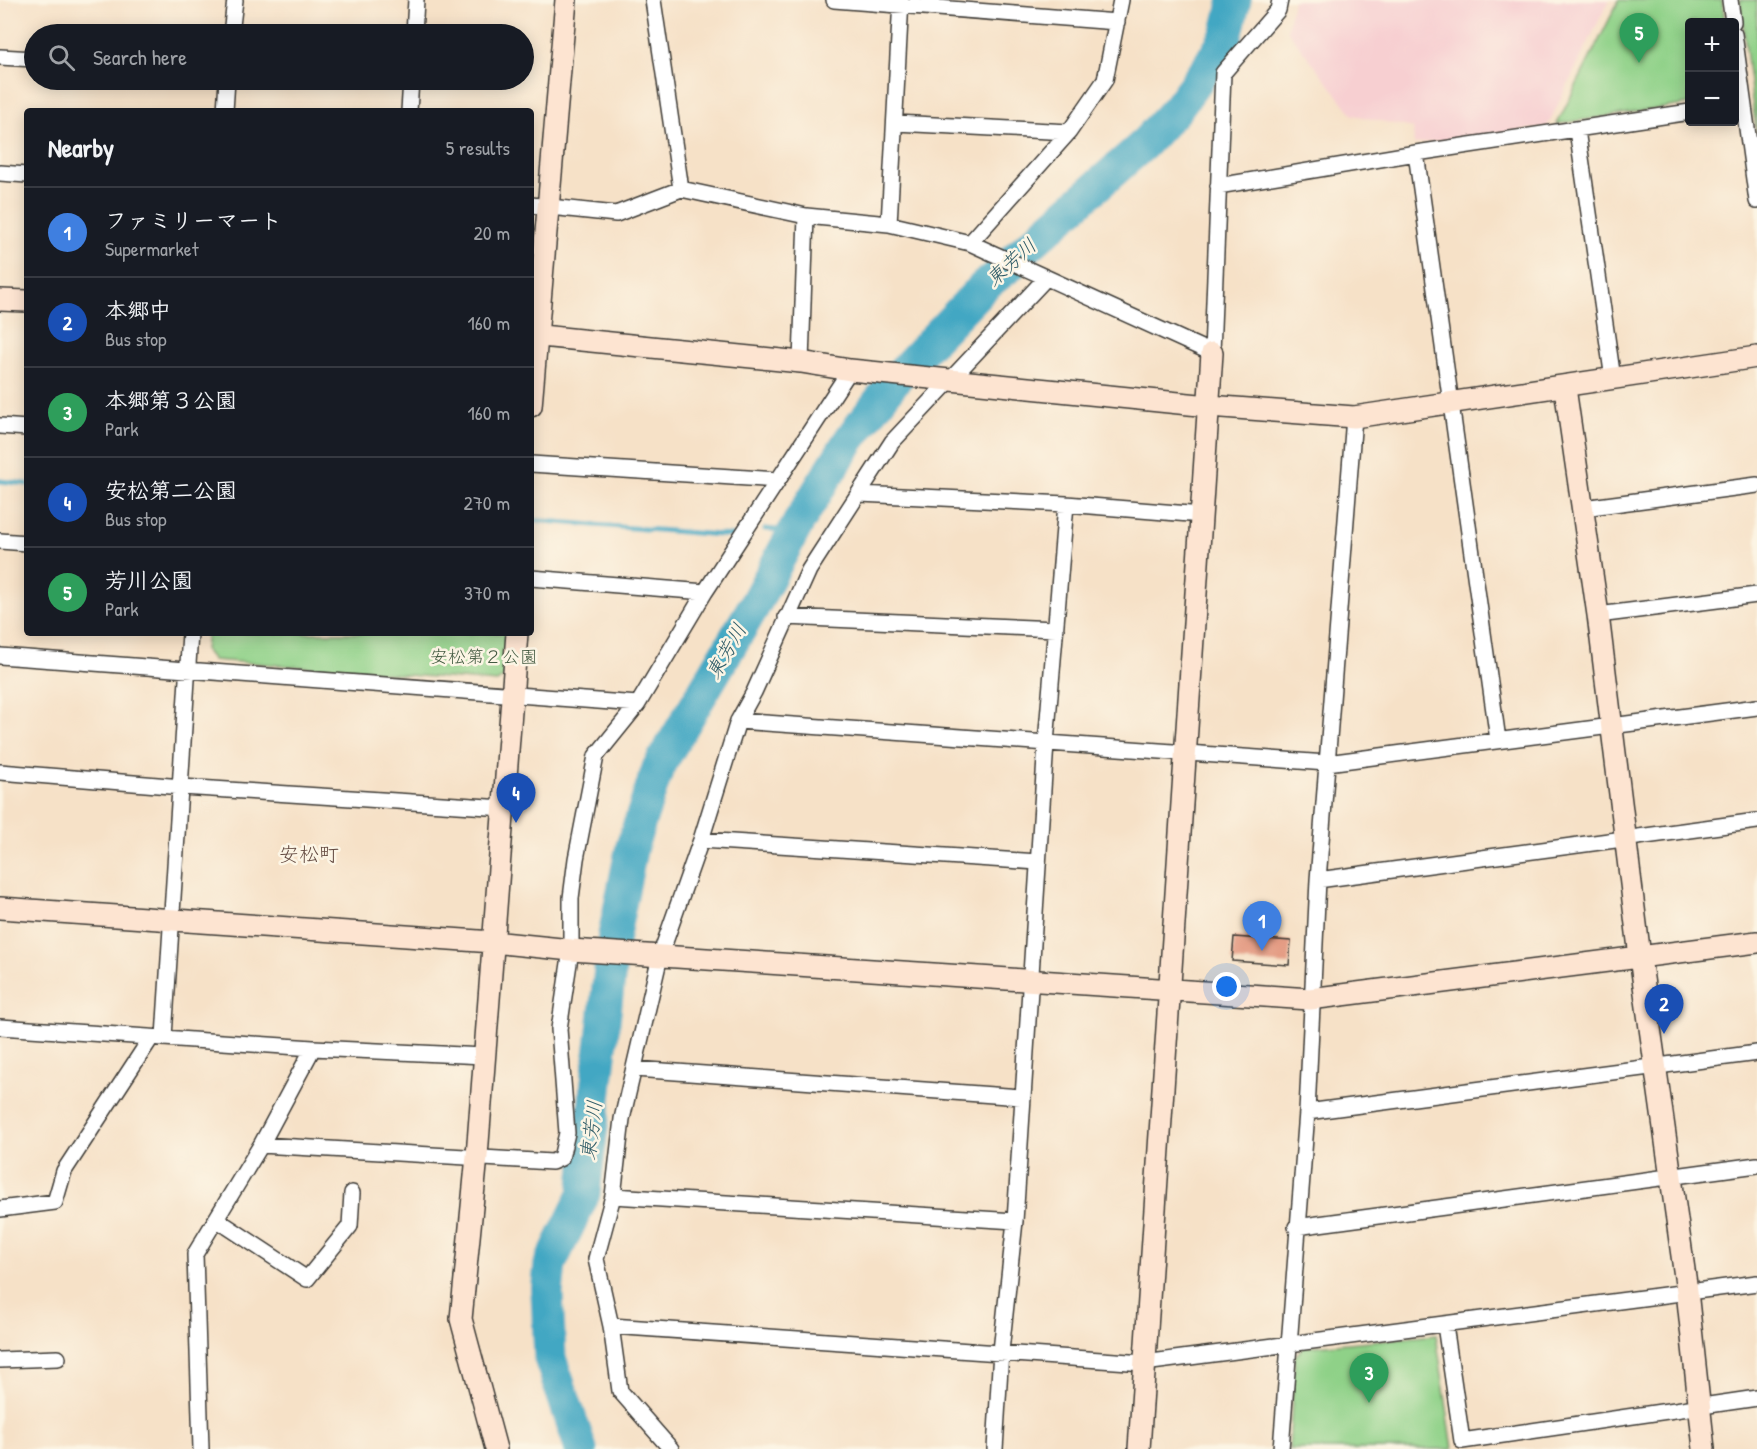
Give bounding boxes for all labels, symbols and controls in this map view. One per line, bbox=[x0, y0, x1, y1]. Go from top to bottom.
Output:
pin: 5 bbox=[1620, 14, 1658, 63]
map controls bbox=[1685, 18, 1739, 126]
button: + bbox=[1685, 18, 1739, 72]
search box bbox=[24, 24, 534, 90]
icon: search bbox=[45, 41, 78, 74]
text: Search here bbox=[93, 42, 187, 72]
button: − bbox=[1685, 72, 1739, 126]
text: Nearby bbox=[48, 130, 114, 165]
text: 5 results bbox=[446, 134, 510, 161]
text: ファミリーマート bbox=[105, 205, 282, 235]
text: 1 bbox=[64, 219, 71, 246]
text: 20 m bbox=[473, 219, 510, 246]
water label: 東芳川 bbox=[979, 232, 1042, 292]
text: Supermarket bbox=[105, 235, 199, 262]
text: 本郷中 bbox=[105, 295, 171, 325]
text: 2 bbox=[63, 309, 72, 336]
text: 160 m bbox=[468, 309, 510, 336]
text: Bus stop bbox=[105, 325, 167, 352]
text: 本郷第３公園 bbox=[105, 385, 237, 415]
text: 3 bbox=[63, 399, 72, 426]
text: 160 m bbox=[468, 399, 510, 426]
text: Park bbox=[105, 415, 138, 442]
text: 安松第二公園 bbox=[105, 475, 237, 505]
text: 4 bbox=[64, 489, 71, 516]
text: 270 m bbox=[464, 489, 510, 516]
text: Bus stop bbox=[105, 505, 167, 532]
text: 芳川公園 bbox=[105, 565, 193, 595]
text: 5 bbox=[63, 579, 72, 606]
text: 370 m bbox=[464, 579, 510, 606]
text: Park bbox=[105, 595, 138, 622]
water label: 東芳川 bbox=[699, 618, 752, 683]
park label: 安松第２公園 bbox=[430, 644, 538, 669]
pin: 4 bbox=[496, 774, 536, 823]
district label: 安松町 bbox=[279, 840, 339, 867]
pin: 1 bbox=[1242, 902, 1282, 951]
your location bbox=[1212, 972, 1241, 1001]
pin: 2 bbox=[1644, 984, 1684, 1034]
water label: 東芳川 bbox=[573, 1099, 608, 1161]
pin: 3 bbox=[1350, 1354, 1388, 1403]

